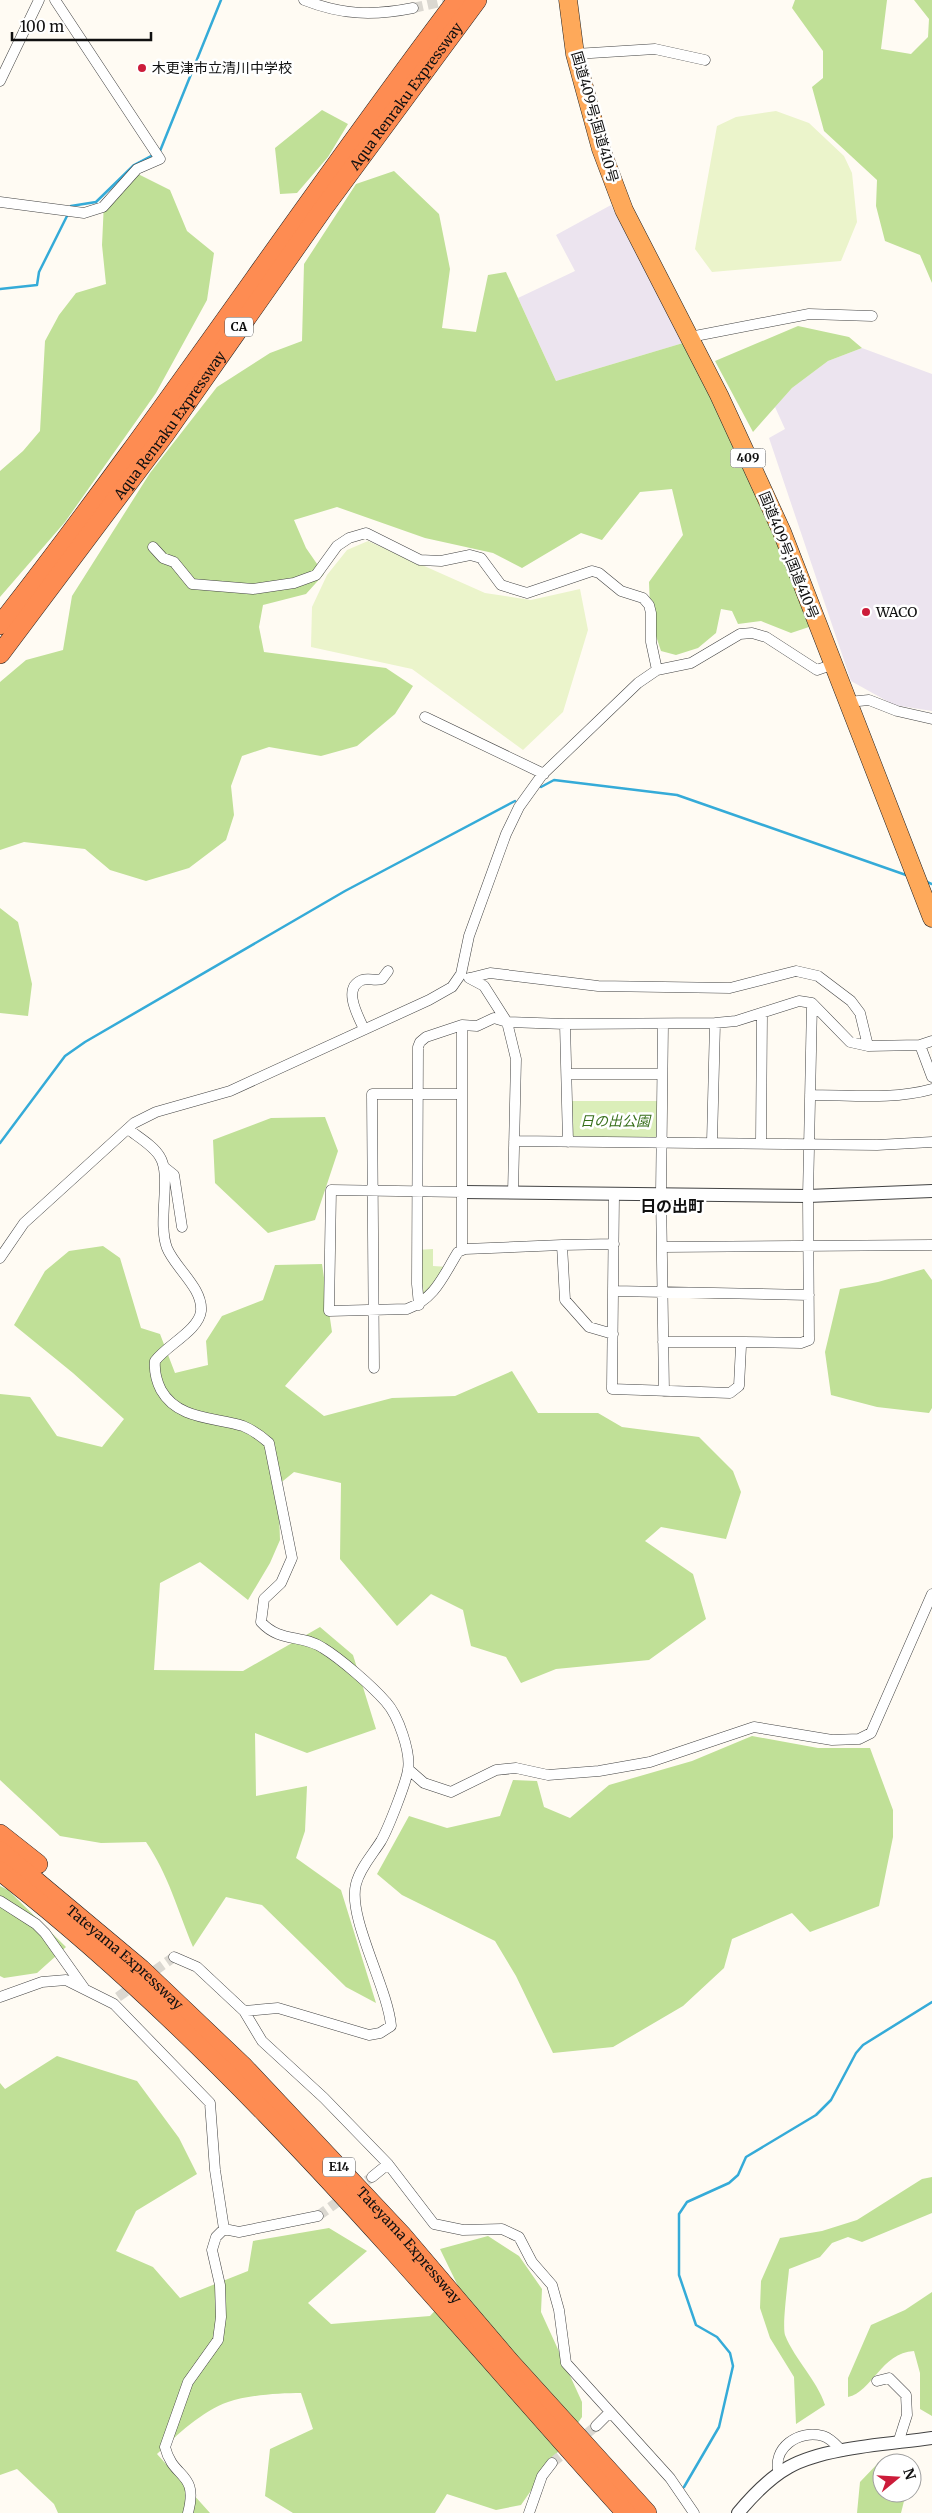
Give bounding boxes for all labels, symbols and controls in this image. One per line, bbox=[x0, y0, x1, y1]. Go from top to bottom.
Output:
scale bar bbox=[12, 10, 151, 42]
text: 100 m bbox=[20, 17, 64, 36]
street label: Aqua Renraku Expressway bbox=[345, 18, 467, 174]
street label: 国道409号;国道410号 bbox=[568, 49, 622, 185]
place label: 木更津市立清川中学校 bbox=[152, 59, 292, 77]
marker: 木更津市立清川中学校 bbox=[136, 62, 148, 74]
road number: CA bbox=[225, 318, 253, 337]
street label: Aqua Renraku Expressway bbox=[110, 347, 230, 504]
road number: 409 bbox=[730, 448, 766, 468]
street label: 国道409号;国道410号 bbox=[755, 489, 823, 621]
place label: WACO bbox=[875, 603, 917, 621]
marker: WACO bbox=[860, 606, 872, 618]
park label: 日の出公園 bbox=[580, 1112, 652, 1130]
district label: 日の出町 bbox=[640, 1196, 704, 1216]
street label: Tateyama Expressway bbox=[62, 1901, 188, 2014]
road number: E14 bbox=[323, 2158, 355, 2176]
street label: Tateyama Expressway bbox=[352, 2183, 466, 2308]
north arrow bbox=[872, 2453, 922, 2503]
text: N bbox=[899, 2466, 920, 2482]

